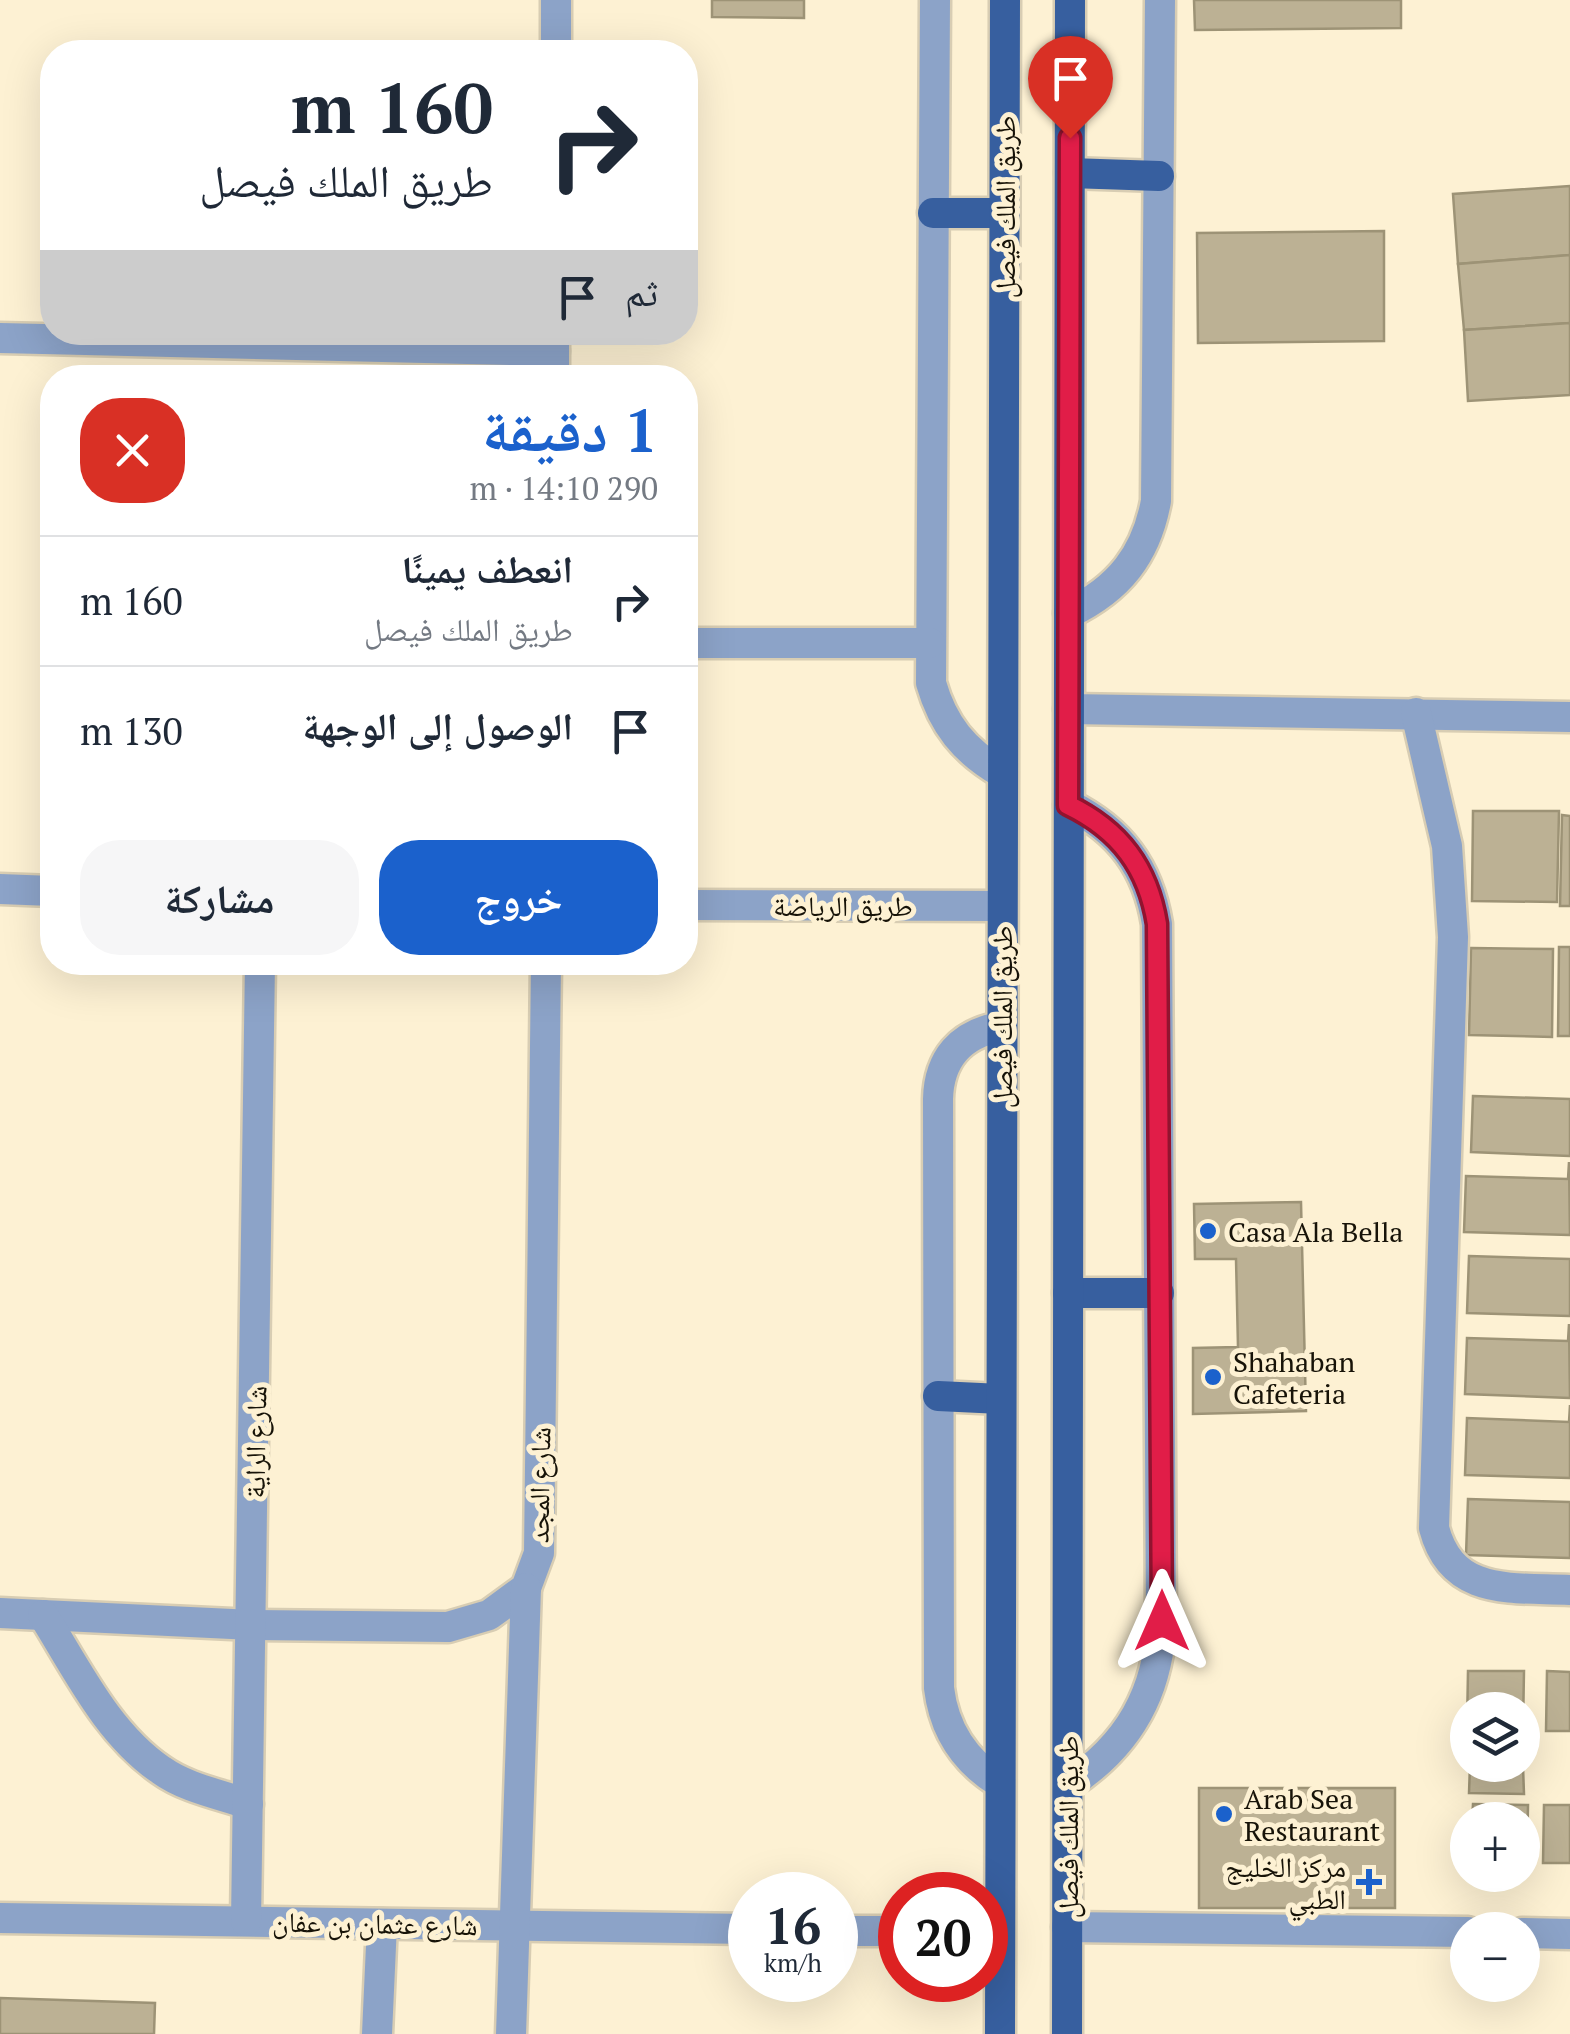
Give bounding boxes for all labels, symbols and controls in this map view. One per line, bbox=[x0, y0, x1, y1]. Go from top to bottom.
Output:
pin bbox=[1028, 36, 1113, 139]
icon: arrive bbox=[1043, 51, 1098, 106]
text: 160 m bbox=[291, 60, 493, 153]
icon: right bbox=[528, 80, 658, 210]
street label: طريق الملك فيصل bbox=[986, 116, 1023, 298]
text: طريق الملك فيصل bbox=[199, 150, 493, 210]
text: ثم bbox=[625, 267, 658, 317]
icon: arrive bbox=[550, 270, 605, 325]
text: 1 دقيقة bbox=[482, 390, 658, 469]
button: close bbox=[80, 398, 185, 503]
text: 290 m · 14:10 bbox=[470, 467, 658, 509]
text: انعطف يمينًا bbox=[402, 544, 573, 594]
icon: right bbox=[603, 574, 658, 629]
text: 160 m bbox=[80, 576, 183, 626]
text: طريق الملك فيصل bbox=[364, 608, 573, 650]
text: الوصول إلى الوجهة bbox=[303, 701, 573, 751]
icon: arrive bbox=[603, 704, 658, 759]
text: 130 m bbox=[80, 706, 183, 756]
button: مشاركة bbox=[80, 840, 359, 955]
button: خروج bbox=[379, 840, 658, 955]
street label: طريق الرياضة bbox=[773, 887, 913, 924]
street label: طريق الملك فيصل bbox=[983, 926, 1020, 1108]
place label: Casa Ala Bella bbox=[1228, 1213, 1404, 1250]
marker: Casa Ala Bella bbox=[1197, 1220, 1219, 1242]
place label: Shahaban Cafeteria bbox=[1233, 1343, 1356, 1412]
marker: Shahaban Cafeteria bbox=[1202, 1366, 1224, 1388]
street label: شارع الراية bbox=[236, 1385, 274, 1499]
street label: شارع المجد bbox=[519, 1427, 559, 1543]
position arrow bbox=[1110, 1569, 1214, 1673]
map controls bbox=[1450, 1692, 1540, 2002]
button: layers bbox=[1450, 1692, 1540, 1782]
street label: طريق الملك فيصل bbox=[1049, 1736, 1086, 1918]
place label: Arab Sea Restaurant bbox=[1244, 1780, 1381, 1849]
button: + bbox=[1450, 1802, 1540, 1892]
marker: Arab Sea Restaurant bbox=[1213, 1803, 1235, 1825]
place label: مركز الخليج الطبي bbox=[1225, 1848, 1346, 1922]
marker: مركز الخليج الطبي bbox=[1356, 1869, 1382, 1895]
speed limit sign: 20 bbox=[878, 1872, 1008, 2002]
text: 16 bbox=[765, 1892, 821, 1958]
street label: شارع عثمان بن عفان bbox=[272, 1903, 478, 1943]
button: − bbox=[1450, 1912, 1540, 2002]
text: km/h bbox=[764, 1946, 822, 1979]

